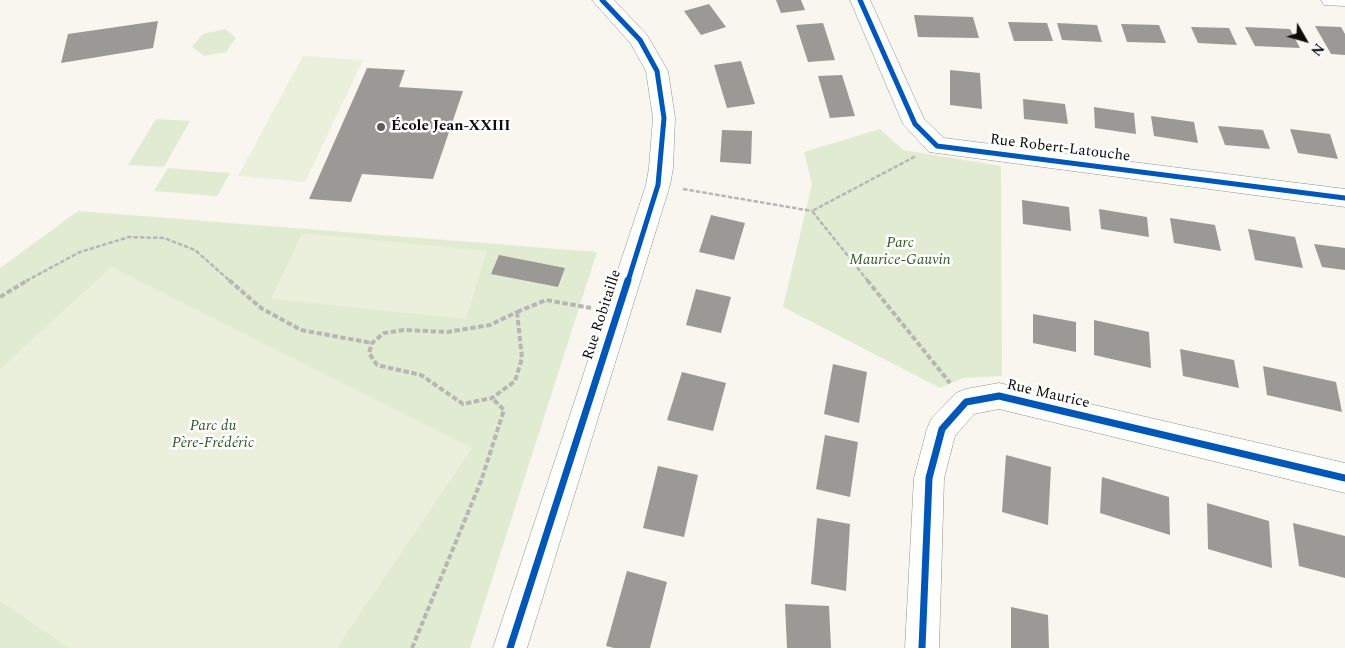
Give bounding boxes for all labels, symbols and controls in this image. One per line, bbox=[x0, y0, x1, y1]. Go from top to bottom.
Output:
north arrow bbox=[1280, 15, 1330, 65]
text: N bbox=[1305, 39, 1329, 61]
place label: École Jean-XXIII bbox=[391, 118, 510, 136]
marker: École Jean-XXIII bbox=[375, 121, 387, 133]
street label: Rue Robert-Latouche bbox=[989, 131, 1131, 167]
park label: Parc Maurice-Gauvin bbox=[849, 235, 951, 270]
street label: Rue Robitaille bbox=[580, 268, 626, 362]
street label: Rue Maurice bbox=[1005, 377, 1091, 413]
park label: Parc du Père-Frédéric bbox=[172, 418, 254, 453]

